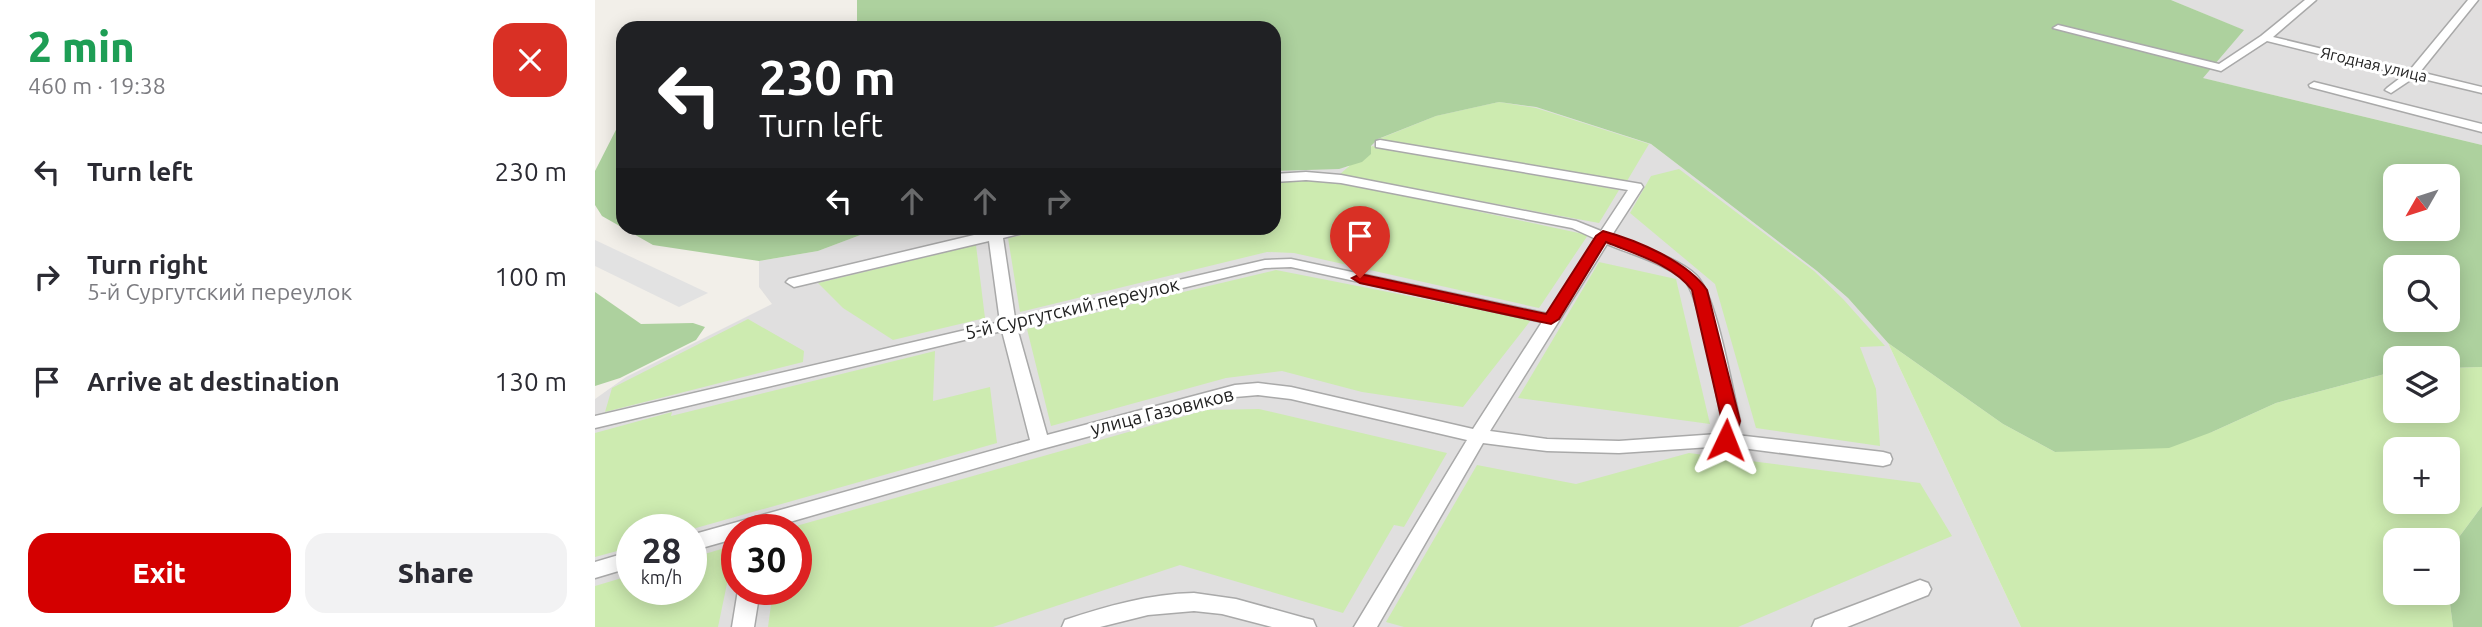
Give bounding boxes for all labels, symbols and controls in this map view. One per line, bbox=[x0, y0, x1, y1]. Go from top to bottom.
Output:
text: 2 min bbox=[28, 23, 135, 70]
button: close bbox=[493, 23, 567, 97]
street label: Ягодная улица bbox=[2319, 43, 2429, 85]
icon: left bbox=[644, 49, 735, 140]
text: 230 m bbox=[759, 49, 896, 104]
text: 460 m · 19:38 bbox=[28, 73, 166, 98]
text: Turn left bbox=[759, 107, 883, 143]
icon: left bbox=[28, 153, 66, 191]
text: Turn left bbox=[87, 157, 193, 186]
text: 230 m bbox=[495, 157, 567, 186]
north arrow bbox=[2383, 164, 2461, 242]
map controls bbox=[2383, 164, 2460, 605]
icon: left bbox=[820, 182, 858, 220]
icon: ahead bbox=[893, 182, 931, 220]
icon: ahead bbox=[966, 182, 1004, 220]
icon: right bbox=[1039, 182, 1077, 220]
pin bbox=[1330, 206, 1390, 278]
icon: arrive bbox=[1341, 217, 1379, 255]
text: Turn right bbox=[87, 250, 208, 279]
button: search bbox=[2383, 255, 2460, 332]
icon: right bbox=[28, 258, 66, 296]
text: 100 m bbox=[495, 262, 567, 291]
street label: 5-й Сургутский переулок bbox=[963, 273, 1181, 343]
text: 5-й Сургутский переулок bbox=[87, 279, 352, 304]
button: layers bbox=[2383, 346, 2460, 423]
icon: arrive bbox=[28, 363, 66, 401]
text: Arrive at destination bbox=[87, 367, 340, 396]
text: 130 m bbox=[495, 367, 567, 396]
street label: улица Газовиков bbox=[1088, 383, 1236, 439]
position arrow bbox=[1689, 403, 1763, 477]
button: + bbox=[2383, 437, 2460, 514]
speed limit sign: 30 bbox=[721, 514, 812, 605]
button: − bbox=[2383, 528, 2460, 605]
text: 28 bbox=[642, 530, 681, 570]
button: Exit bbox=[28, 533, 291, 613]
button: Share bbox=[305, 533, 567, 613]
text: km/h bbox=[641, 567, 682, 587]

